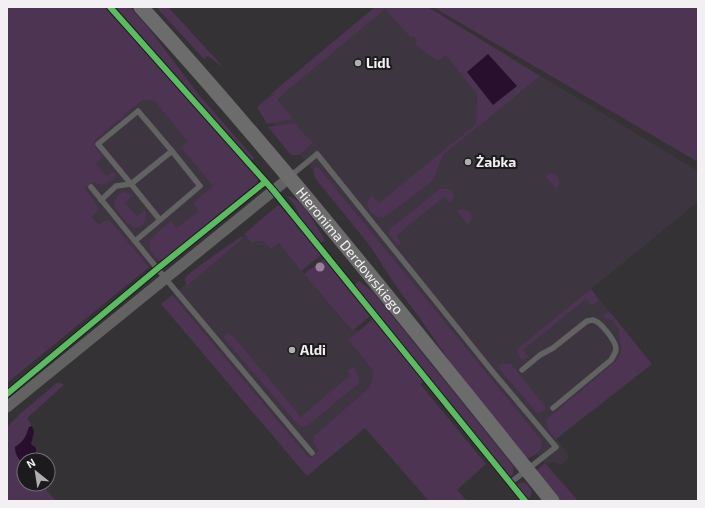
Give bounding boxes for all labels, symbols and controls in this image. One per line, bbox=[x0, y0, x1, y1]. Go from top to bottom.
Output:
place label: Lidl bbox=[366, 54, 391, 71]
marker: Lidl bbox=[353, 58, 363, 68]
place label: Żabka bbox=[476, 153, 516, 170]
marker: Żabka bbox=[463, 157, 473, 167]
street label: Hieronima Derdowskiego bbox=[293, 184, 407, 317]
place label: Aldi bbox=[300, 341, 326, 358]
marker: Aldi bbox=[287, 345, 297, 355]
north arrow bbox=[16, 452, 56, 492]
text: N bbox=[24, 455, 37, 471]

